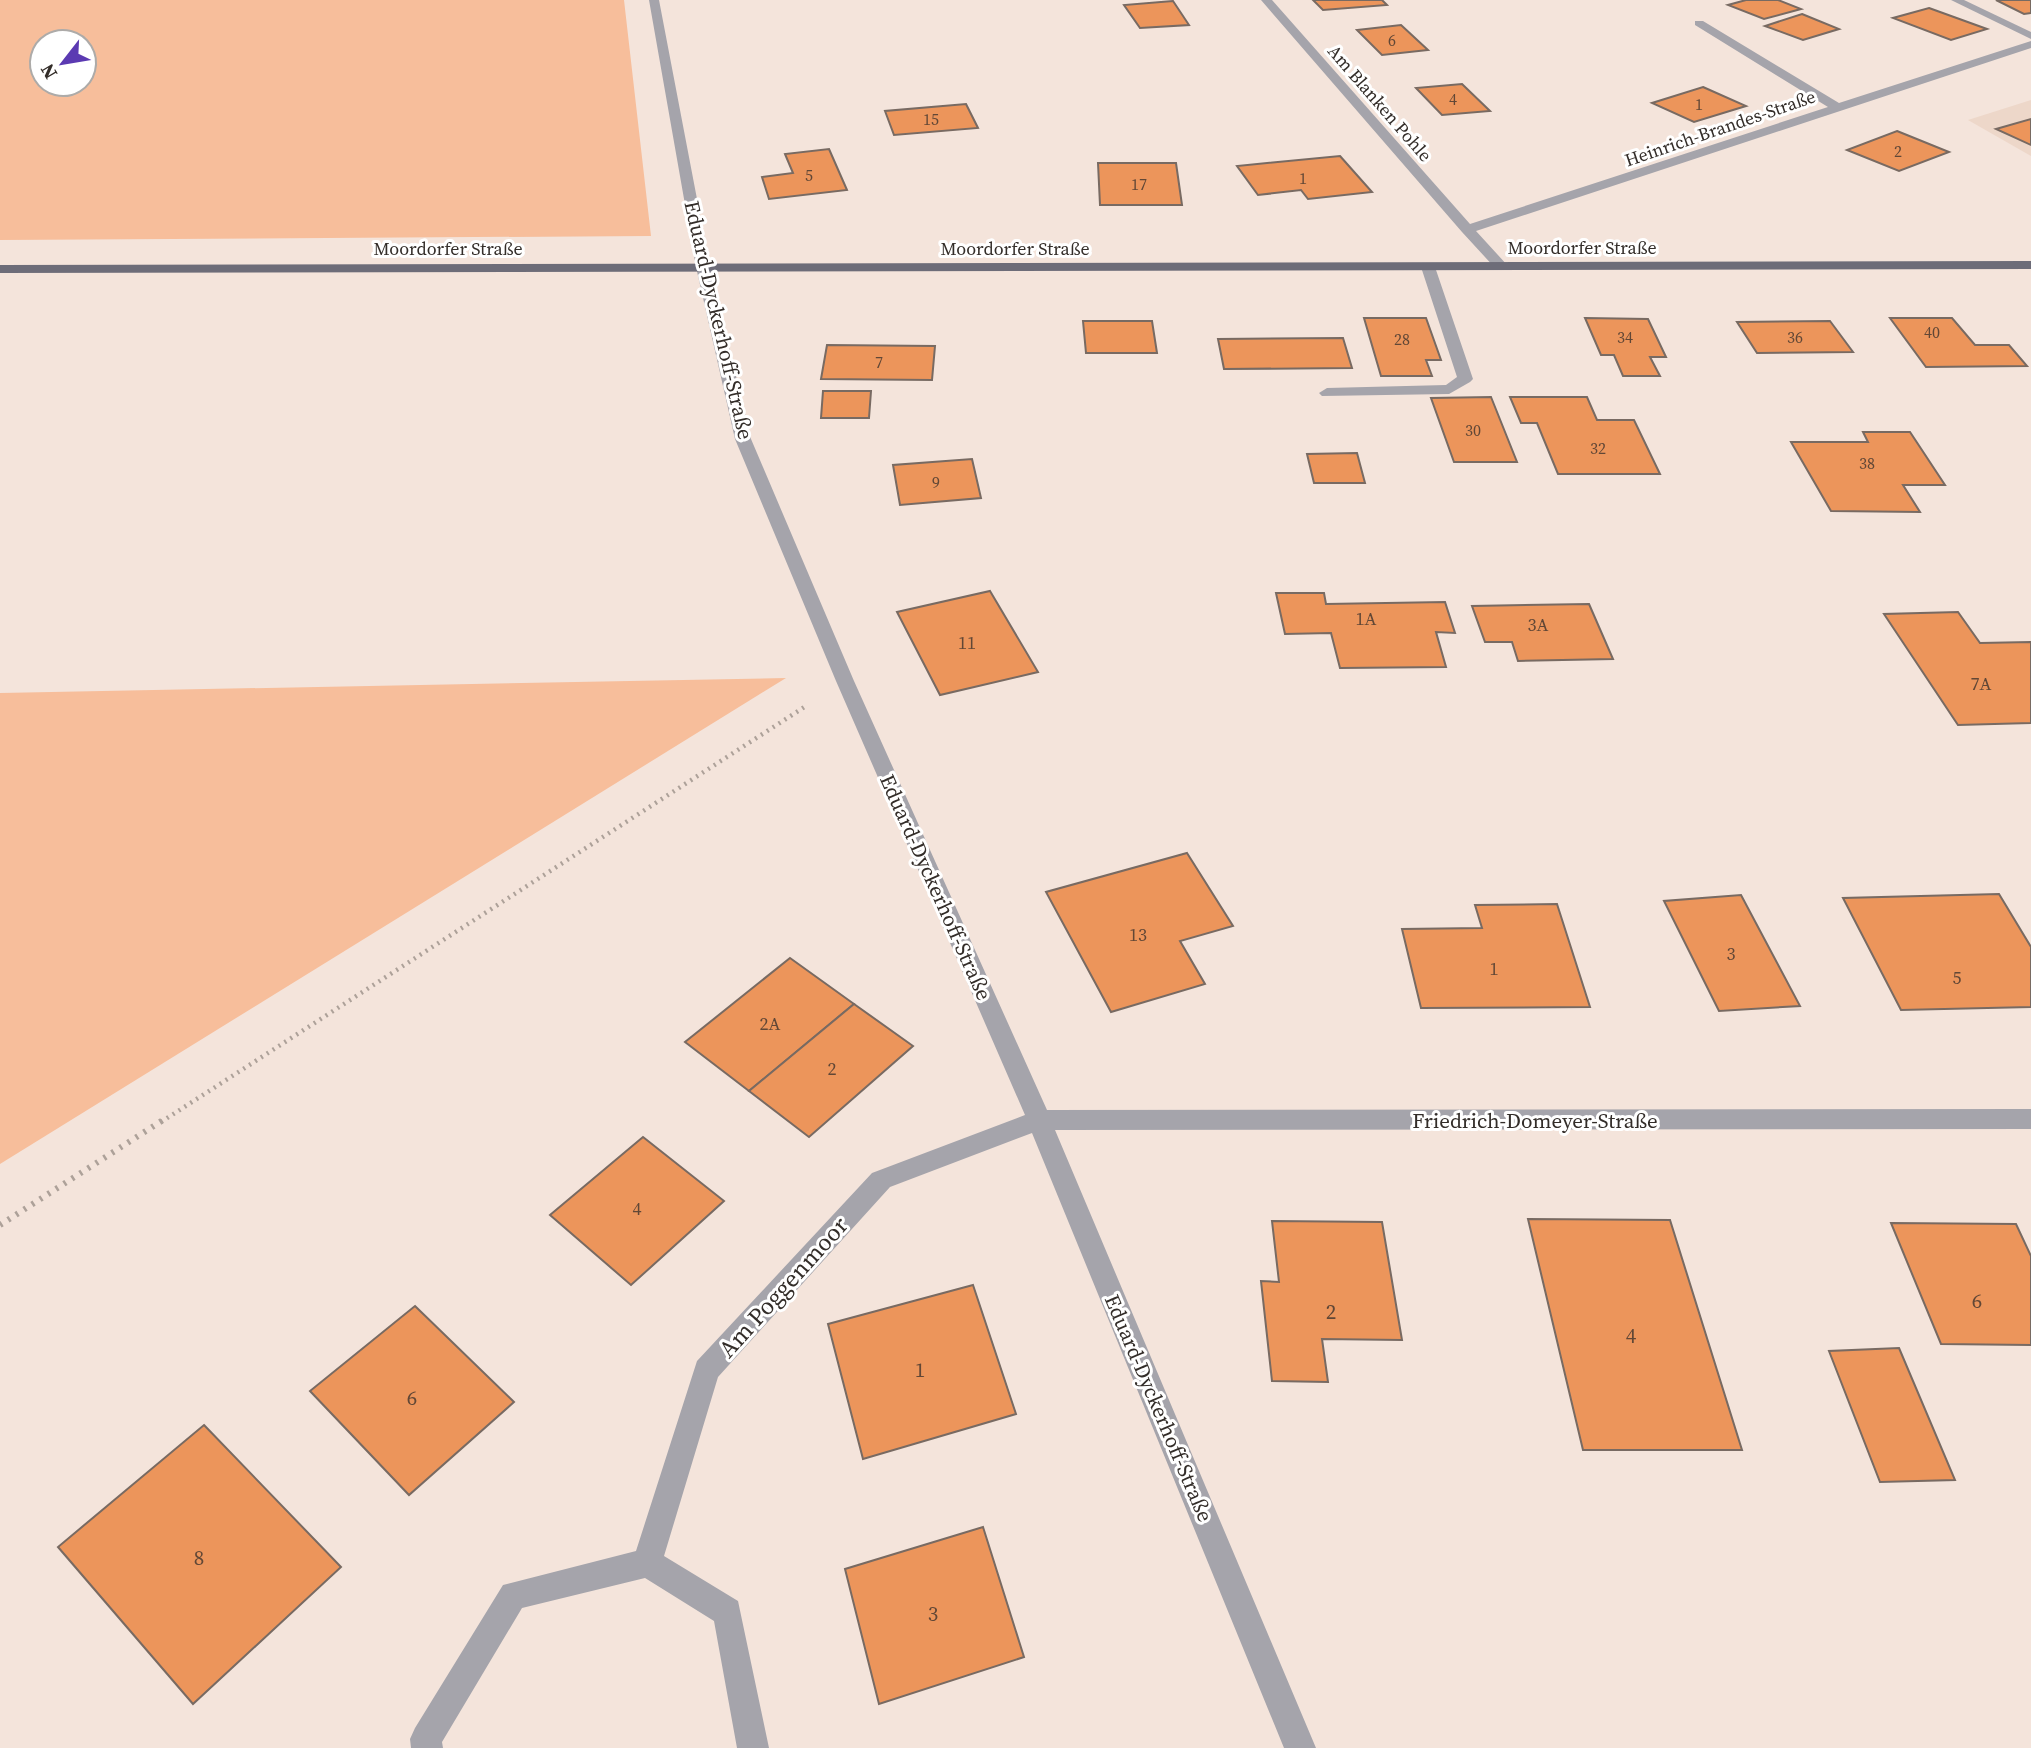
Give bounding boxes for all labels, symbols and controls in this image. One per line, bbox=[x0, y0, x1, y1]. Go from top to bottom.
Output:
north arrow bbox=[28, 28, 98, 98]
house number: 6 bbox=[1388, 29, 1396, 51]
street label: Am Blanken Pohle bbox=[1322, 39, 1438, 167]
text: N bbox=[34, 59, 63, 84]
street label: Heinrich-Brandes-Straße bbox=[1621, 84, 1819, 172]
house number: 4 bbox=[1449, 88, 1457, 110]
house number: 1 bbox=[1695, 93, 1703, 115]
house number: 15 bbox=[923, 108, 939, 130]
house number: 2 bbox=[1894, 140, 1902, 162]
house number: 5 bbox=[805, 164, 813, 186]
house number: 1 bbox=[1299, 167, 1307, 189]
house number: 17 bbox=[1131, 173, 1147, 195]
street label: Eduard-Dyckerhoff-Straße bbox=[677, 198, 761, 442]
street label: Moordorfer Straße bbox=[1507, 235, 1657, 260]
street label: Moordorfer Straße bbox=[373, 236, 523, 261]
street label: Moordorfer Straße bbox=[940, 236, 1090, 261]
house number: 40 bbox=[1924, 321, 1940, 343]
house number: 34 bbox=[1617, 326, 1633, 348]
house number: 36 bbox=[1787, 326, 1803, 348]
house number: 28 bbox=[1394, 328, 1410, 350]
house number: 7 bbox=[875, 351, 883, 373]
house number: 30 bbox=[1465, 419, 1481, 441]
house number: 32 bbox=[1590, 437, 1606, 459]
house number: 38 bbox=[1859, 452, 1875, 474]
house number: 9 bbox=[932, 471, 940, 493]
house number: 1A bbox=[1356, 606, 1377, 631]
house number: 3A bbox=[1528, 612, 1549, 637]
house number: 11 bbox=[958, 630, 976, 655]
house number: 7A bbox=[1971, 671, 1992, 696]
street label: Eduard-Dyckerhoff-Straße bbox=[873, 769, 999, 1005]
house number: 13 bbox=[1129, 922, 1147, 947]
house number: 3 bbox=[1727, 941, 1736, 966]
house number: 1 bbox=[1490, 956, 1499, 981]
house number: 5 bbox=[1953, 965, 1962, 990]
house number: 2A bbox=[760, 1011, 781, 1036]
house number: 2 bbox=[828, 1056, 837, 1081]
street label: Friedrich-Domeyer-Straße bbox=[1412, 1106, 1658, 1135]
house number: 4 bbox=[633, 1196, 642, 1221]
street label: Am Poggenmoor bbox=[711, 1209, 855, 1365]
house number: 6 bbox=[1972, 1286, 1982, 1315]
street label: Eduard-Dyckerhoff-Straße bbox=[1098, 1290, 1220, 1526]
house number: 2 bbox=[1326, 1297, 1336, 1326]
house number: 4 bbox=[1626, 1321, 1637, 1350]
house number: 1 bbox=[915, 1355, 925, 1384]
house number: 6 bbox=[407, 1383, 417, 1412]
house number: 8 bbox=[194, 1543, 204, 1572]
house number: 3 bbox=[928, 1599, 938, 1628]

